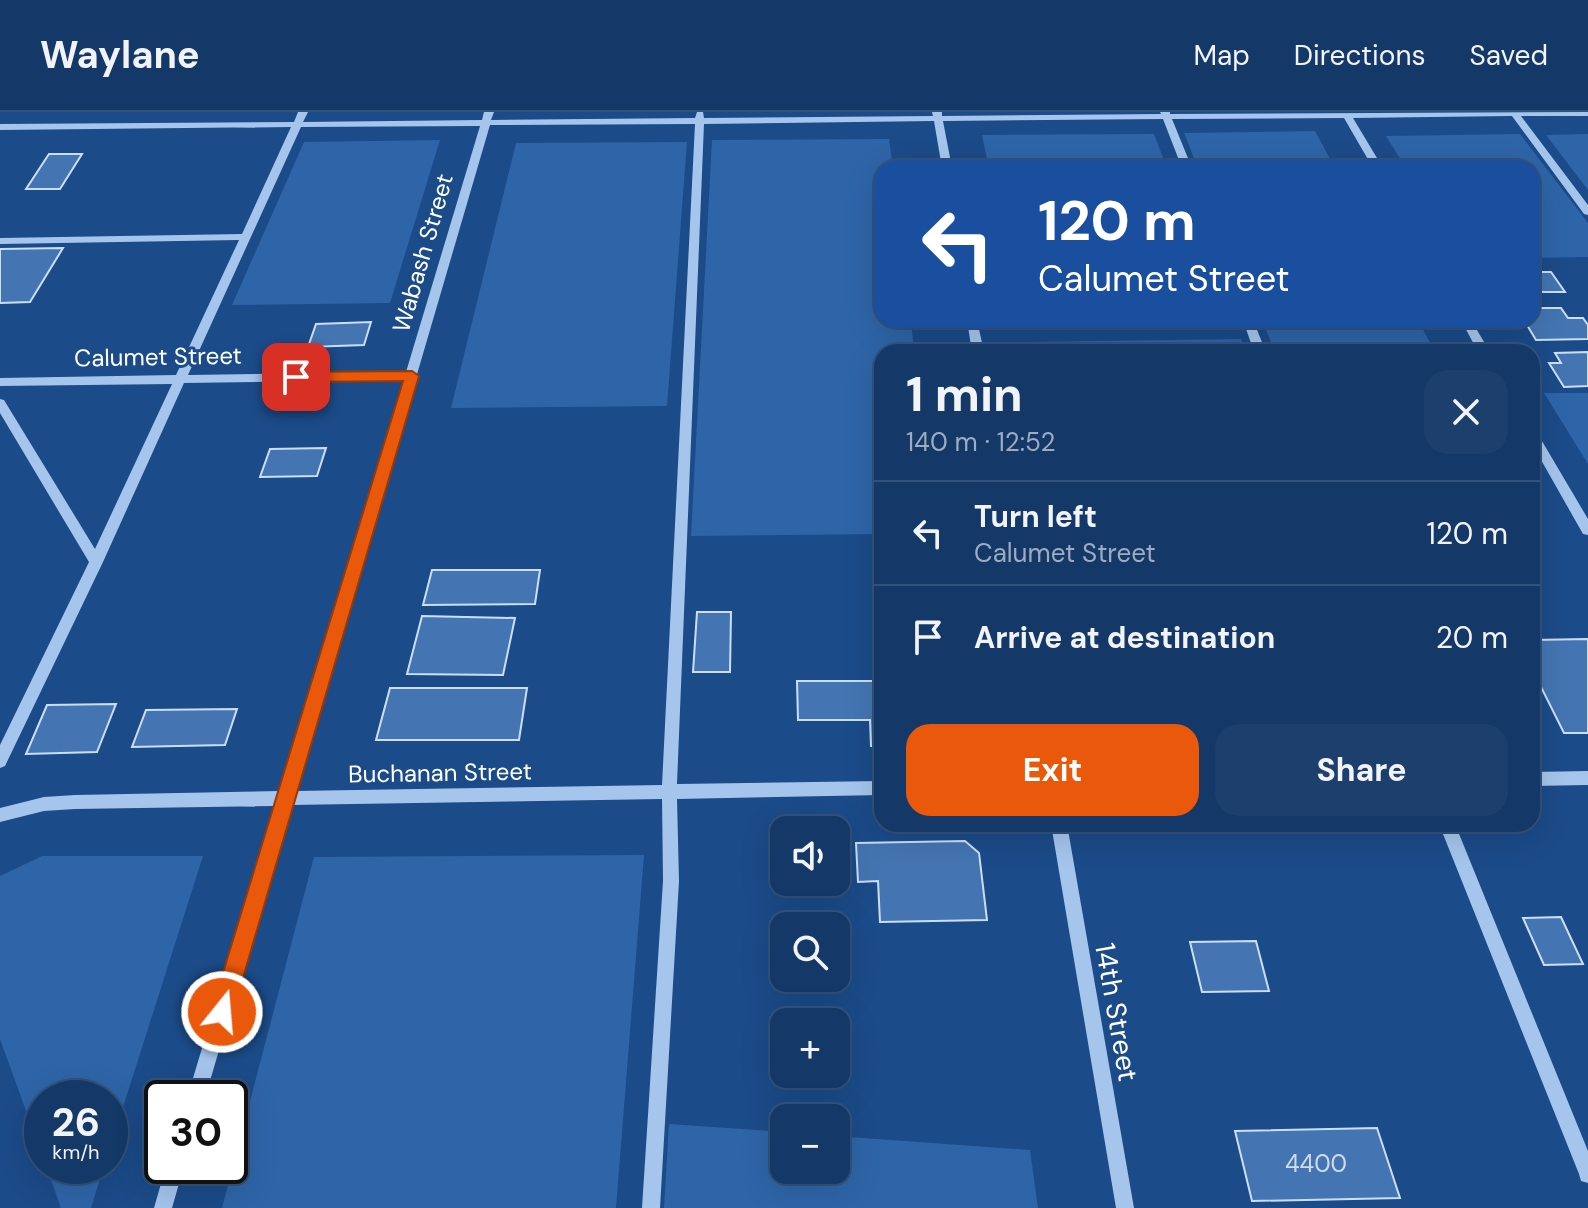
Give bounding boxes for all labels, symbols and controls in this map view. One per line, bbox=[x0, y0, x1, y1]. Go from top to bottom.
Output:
text: Waylane bbox=[40, 30, 200, 80]
text: Map bbox=[1193, 37, 1250, 74]
text: Directions bbox=[1294, 37, 1426, 74]
text: Saved bbox=[1470, 37, 1548, 74]
street label: Wabash Street bbox=[385, 170, 460, 336]
text: 120 m bbox=[1038, 184, 1196, 257]
icon: left bbox=[906, 192, 1010, 296]
text: Calumet Street bbox=[1038, 255, 1290, 302]
street label: Calumet Street bbox=[74, 340, 242, 373]
pin bbox=[262, 343, 330, 411]
icon: arrive bbox=[274, 355, 318, 399]
text: 1 min bbox=[906, 363, 1023, 426]
button: close bbox=[1424, 370, 1508, 454]
text: 140 m · 12:52 bbox=[906, 425, 1055, 459]
text: Turn left bbox=[974, 497, 1097, 536]
icon: left bbox=[906, 511, 950, 555]
text: 120 m bbox=[1426, 514, 1508, 553]
text: Calumet Street bbox=[974, 536, 1156, 570]
icon: arrive bbox=[906, 615, 950, 659]
text: Arrive at destination bbox=[974, 618, 1275, 657]
text: 20 m bbox=[1436, 618, 1508, 657]
button: Exit bbox=[906, 724, 1199, 816]
button: Share bbox=[1215, 724, 1508, 816]
street label: Buchanan Street bbox=[348, 755, 532, 790]
map controls bbox=[770, 816, 850, 1184]
button: sound bbox=[770, 816, 850, 896]
button: search bbox=[770, 912, 850, 992]
street label: 14th Street bbox=[1086, 940, 1147, 1084]
position arrow bbox=[180, 970, 264, 1054]
button: + bbox=[770, 1008, 850, 1088]
speed limit sign: 30 bbox=[144, 1080, 248, 1184]
text: 26 bbox=[52, 1096, 100, 1148]
button: − bbox=[770, 1104, 850, 1184]
text: km/h bbox=[52, 1139, 100, 1165]
house number: 4400 bbox=[1285, 1148, 1347, 1179]

